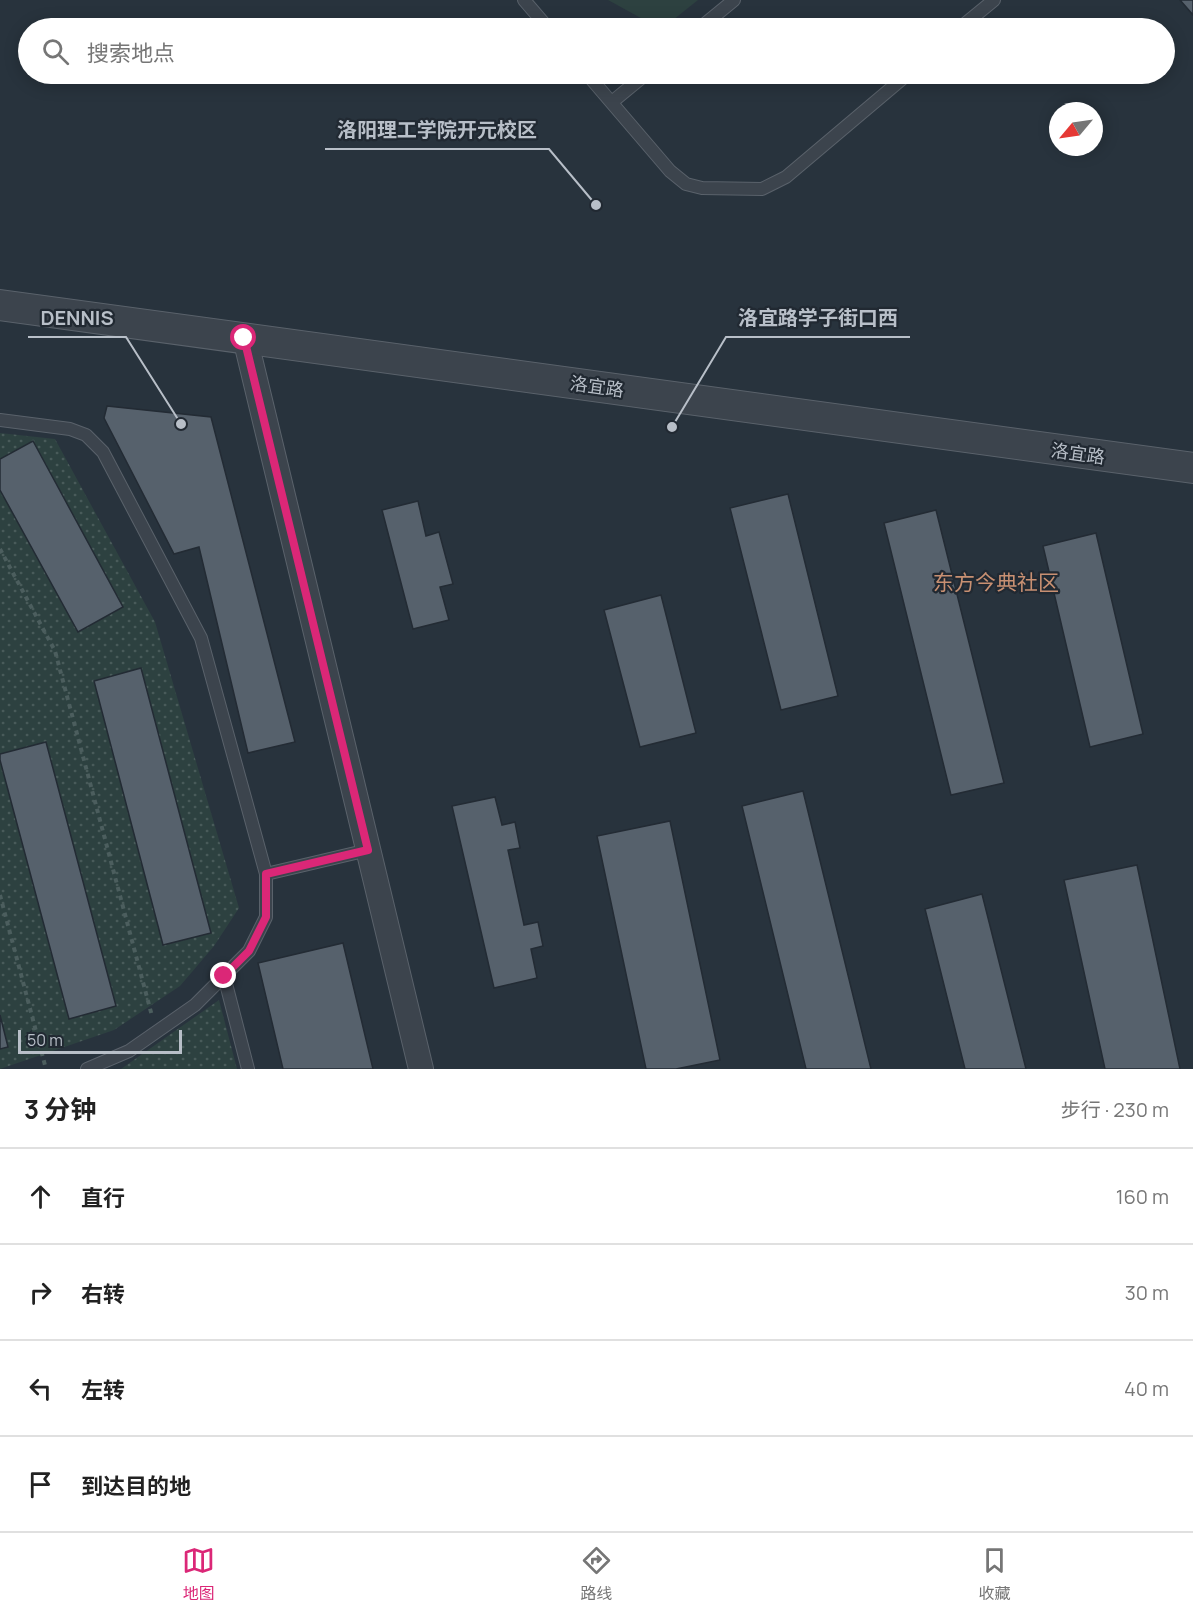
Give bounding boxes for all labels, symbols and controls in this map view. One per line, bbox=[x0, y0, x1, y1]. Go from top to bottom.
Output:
search box bbox=[18, 18, 1175, 84]
icon: search bbox=[39, 35, 72, 68]
text: 搜索地点 bbox=[87, 38, 175, 68]
north arrow bbox=[1049, 102, 1103, 156]
callout: 洛阳理工学院开元校区 bbox=[325, 111, 549, 149]
text: 洛阳理工学院开元校区 bbox=[337, 116, 537, 143]
callout: DENNIS bbox=[28, 299, 126, 337]
callout: 洛宜路学子街口西 bbox=[726, 299, 910, 337]
text: DENNIS bbox=[40, 304, 114, 331]
text: 洛宜路学子街口西 bbox=[738, 304, 898, 331]
route start bbox=[230, 324, 256, 350]
street label: 洛宜路 bbox=[569, 370, 625, 402]
street label: 洛宜路 bbox=[1050, 437, 1106, 469]
district label: 东方今典社区 bbox=[933, 568, 1059, 596]
route end bbox=[210, 962, 236, 988]
scale bar bbox=[18, 1027, 182, 1054]
text: 50 m bbox=[27, 1029, 63, 1051]
text: 3 分钟 bbox=[24, 1091, 96, 1127]
text: 步行 · 230 m bbox=[1061, 1096, 1169, 1123]
icon: ahead bbox=[24, 1180, 57, 1213]
text: 直行 bbox=[81, 1183, 125, 1213]
text: 160 m bbox=[1116, 1183, 1169, 1210]
icon: right bbox=[24, 1276, 57, 1309]
text: 右转 bbox=[81, 1279, 125, 1309]
text: 30 m bbox=[1125, 1279, 1169, 1306]
icon: left bbox=[24, 1372, 57, 1405]
text: 左转 bbox=[81, 1375, 125, 1405]
text: 40 m bbox=[1124, 1375, 1169, 1402]
icon: arrive bbox=[24, 1468, 57, 1501]
text: 到达目的地 bbox=[81, 1471, 191, 1501]
tab: 地图 bbox=[182, 1544, 215, 1604]
tab: 路线 bbox=[580, 1544, 613, 1604]
tab: 收藏 bbox=[978, 1544, 1011, 1604]

